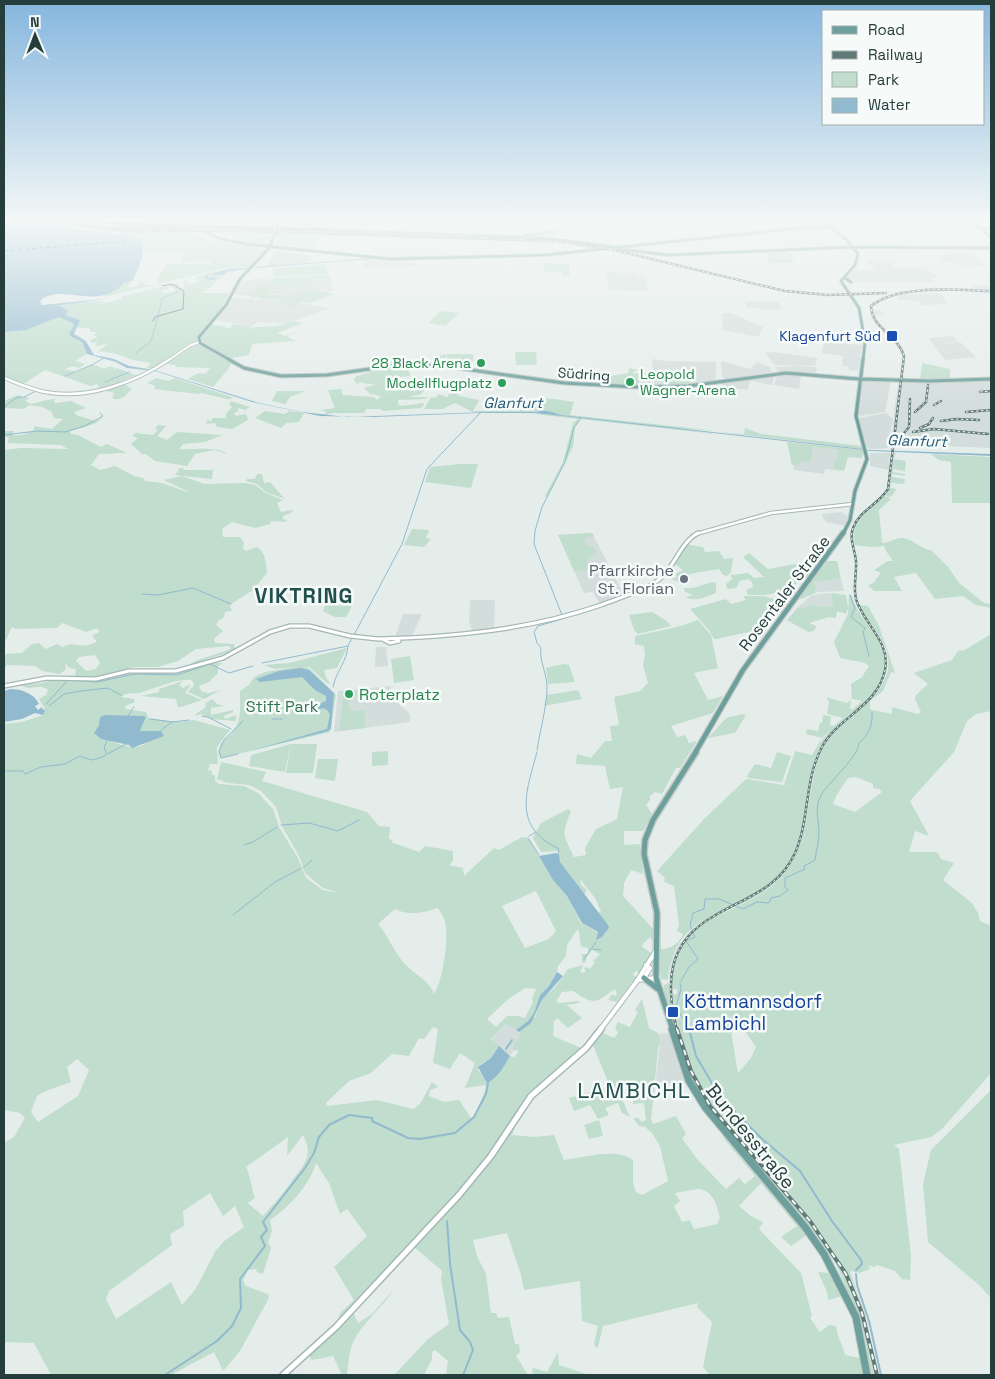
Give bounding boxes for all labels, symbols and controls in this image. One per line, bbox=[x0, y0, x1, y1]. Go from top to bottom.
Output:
north arrow bbox=[10, 10, 60, 60]
legend bbox=[822, 10, 985, 125]
text: N bbox=[30, 13, 40, 31]
text: Road bbox=[868, 20, 905, 39]
text: Railway bbox=[868, 45, 923, 64]
text: Park bbox=[868, 70, 899, 89]
text: Water bbox=[868, 95, 911, 114]
place label: Klagenfurt Süd bbox=[779, 327, 881, 345]
marker: Klagenfurt Süd bbox=[885, 329, 899, 343]
place label: 28 Black Arena bbox=[372, 354, 471, 372]
marker: 28 Black Arena bbox=[475, 357, 487, 369]
street label: Südring bbox=[557, 363, 611, 385]
place label: Leopold Wagner-Arena bbox=[640, 365, 736, 399]
place label: Modellflugplatz bbox=[386, 374, 492, 392]
marker: Leopold Wagner-Arena bbox=[624, 376, 636, 388]
marker: Modellflugplatz bbox=[496, 377, 508, 389]
water label: Glanfurt bbox=[483, 393, 545, 412]
water label: Glanfurt bbox=[887, 430, 949, 451]
street label: Rosentaler Straße bbox=[734, 531, 835, 655]
place label: Pfarrkirche St. Florian bbox=[589, 560, 674, 599]
marker: Pfarrkirche St. Florian bbox=[678, 573, 690, 585]
district label: VIKTRING bbox=[255, 582, 353, 609]
place label: Roterplatz bbox=[359, 684, 440, 705]
marker: Roterplatz bbox=[343, 688, 355, 700]
park label: Stift Park bbox=[246, 696, 319, 717]
place label: Köttmannsdorf Lambichl bbox=[684, 989, 822, 1036]
marker: Köttmannsdorf Lambichl bbox=[666, 1005, 680, 1019]
district label: LAMBICHL bbox=[577, 1076, 691, 1104]
street label: Bundesstraße bbox=[700, 1078, 801, 1194]

